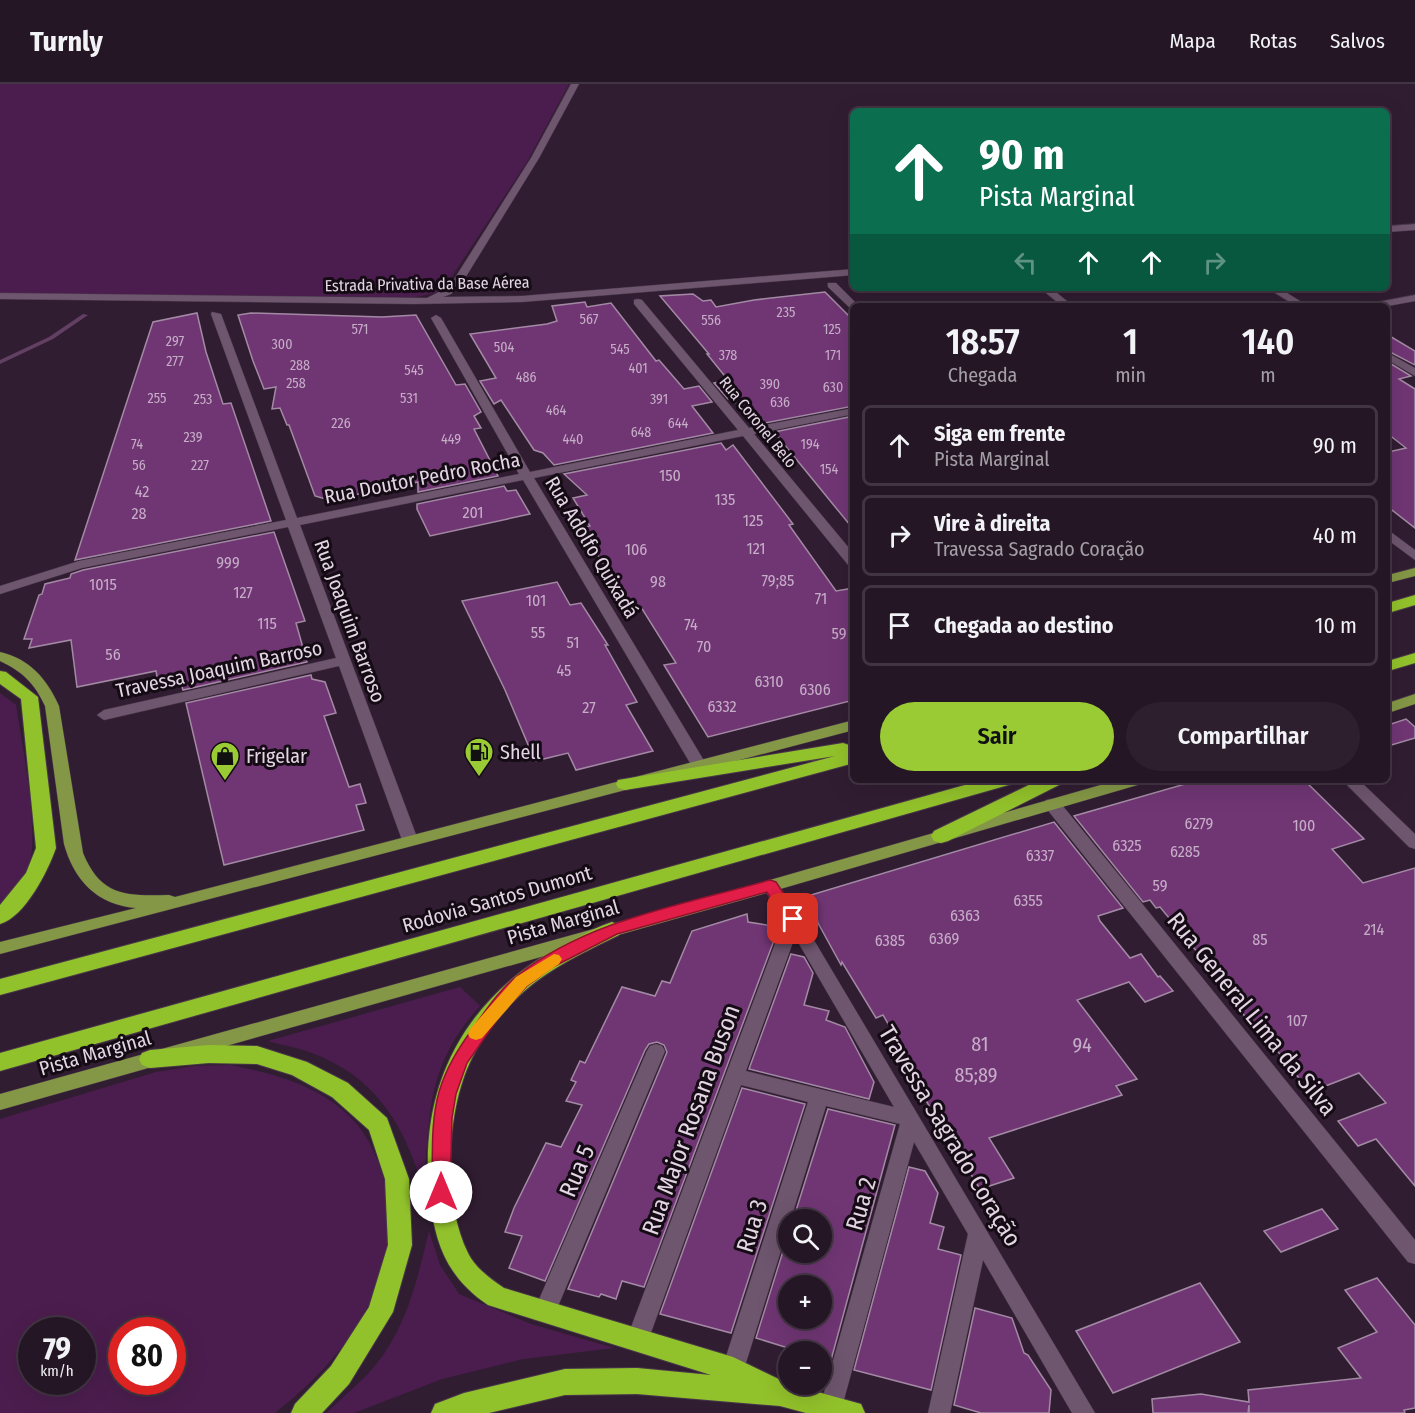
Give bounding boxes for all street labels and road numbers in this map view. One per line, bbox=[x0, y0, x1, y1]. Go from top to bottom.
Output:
street label: Estrada Privativa da Base Aérea bbox=[324, 273, 530, 295]
street label: Rua Coronel Belo bbox=[715, 372, 801, 472]
street label: Rua Doutor Pedro Rocha bbox=[322, 447, 522, 509]
street label: Rua Adolfo Quixadá bbox=[540, 472, 644, 622]
street label: Rua Joaquim Barroso bbox=[309, 536, 391, 706]
street label: Travessa Joaquim Barroso bbox=[114, 635, 324, 703]
street label: Rodovia Santos Dumont bbox=[399, 860, 595, 938]
street label: Pista Marginal bbox=[504, 895, 622, 949]
street label: Rua General Lima da Silva bbox=[1161, 907, 1343, 1121]
street label: Rua Major Rosana Buson bbox=[636, 1001, 746, 1239]
street label: Travessa Sagrado Coração bbox=[873, 1020, 1027, 1252]
street label: Pista Marginal bbox=[36, 1026, 154, 1080]
street label: Rua 5 bbox=[554, 1141, 600, 1201]
street label: Rua 2 bbox=[840, 1174, 882, 1234]
street label: Rua 3 bbox=[731, 1196, 773, 1256]

